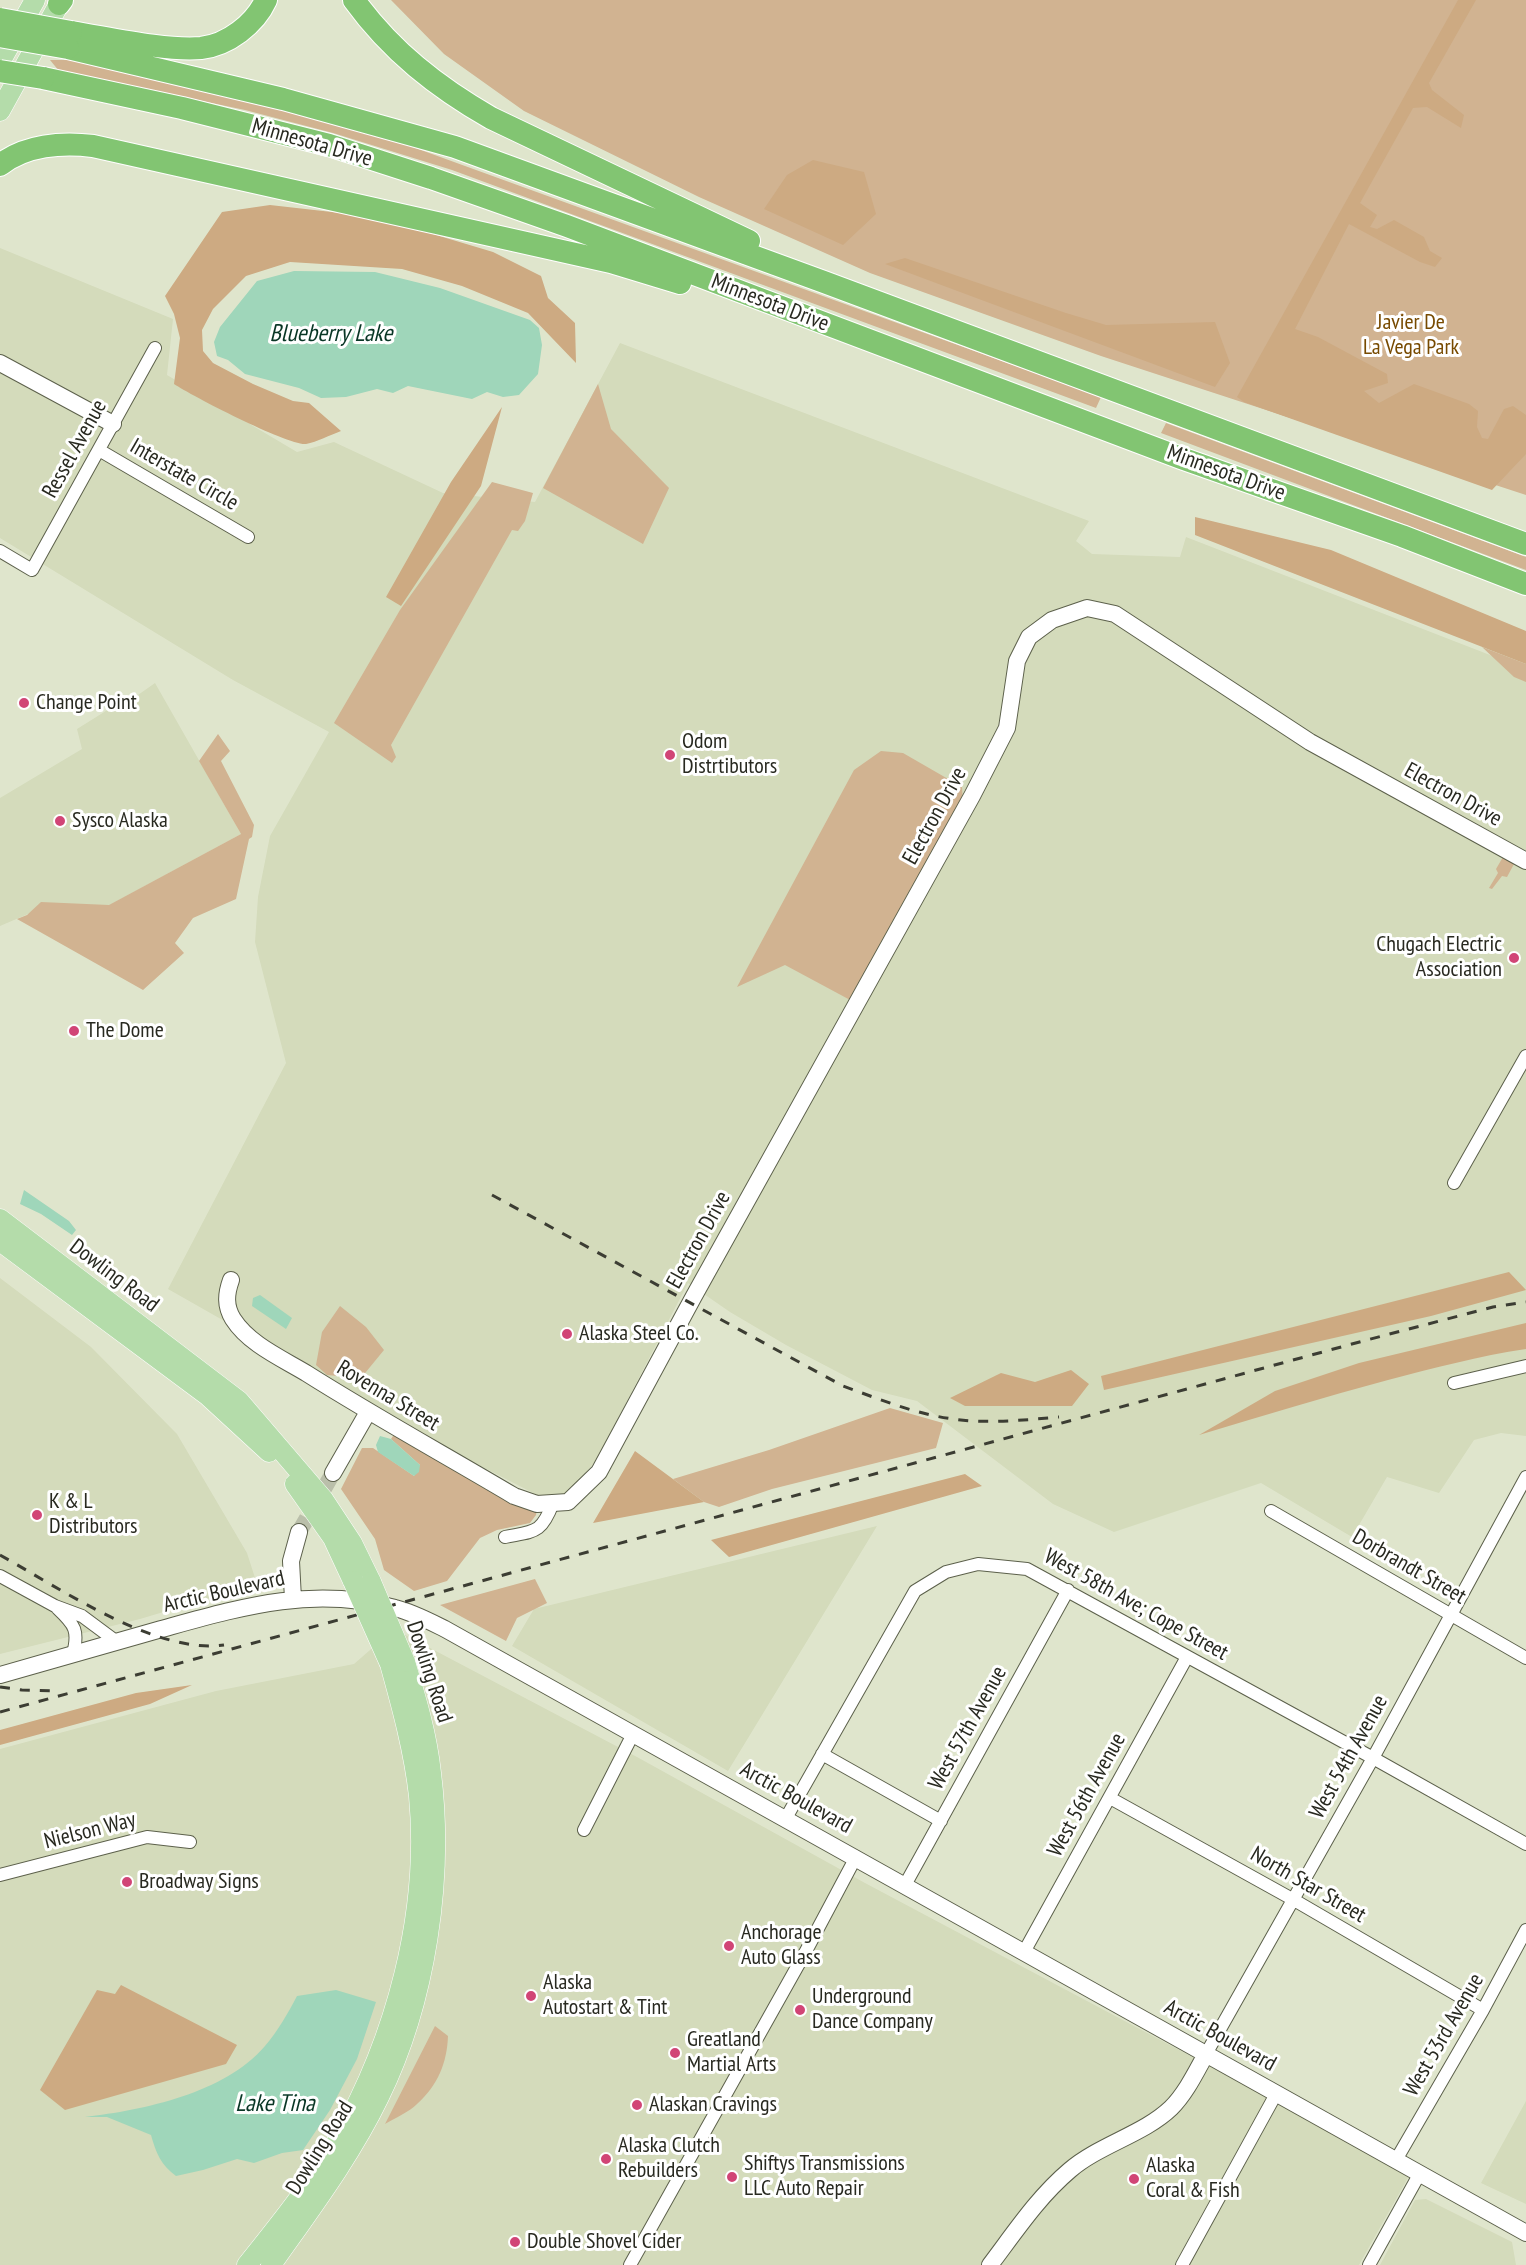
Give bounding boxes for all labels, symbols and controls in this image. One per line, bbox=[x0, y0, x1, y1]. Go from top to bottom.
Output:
street label: Minnesota Drive bbox=[249, 113, 375, 173]
street label: Minnesota Drive bbox=[708, 269, 832, 337]
park label: Javier De La Vega Park bbox=[1363, 310, 1459, 362]
water label: Blueberry Lake bbox=[269, 320, 393, 348]
street label: Ressel Avenue bbox=[37, 395, 113, 503]
street label: Interstate Circle bbox=[125, 433, 243, 517]
street label: Minnesota Drive bbox=[1163, 439, 1289, 507]
place label: Change Point bbox=[36, 690, 137, 716]
marker: Change Point bbox=[17, 696, 31, 710]
place label: Odom Distrtibutors bbox=[682, 729, 777, 780]
marker: Odom Distrtibutors bbox=[663, 748, 677, 762]
street label: Electron Drive bbox=[1400, 757, 1506, 833]
street label: Electron Drive bbox=[897, 763, 973, 869]
place label: Sysco Alaska bbox=[72, 808, 168, 834]
marker: Sysco Alaska bbox=[53, 814, 67, 828]
place label: Chugach Electric Association bbox=[1376, 932, 1502, 984]
marker: Chugach Electric Association bbox=[1507, 951, 1521, 965]
place label: The Dome bbox=[86, 1018, 164, 1044]
marker: The Dome bbox=[67, 1024, 81, 1038]
street label: Electron Drive bbox=[661, 1187, 737, 1293]
street label: Dowling Road bbox=[64, 1234, 164, 1318]
place label: Alaska Steel Co. bbox=[579, 1321, 699, 1347]
marker: Alaska Steel Co. bbox=[560, 1327, 574, 1341]
street label: Rovenna Street bbox=[332, 1355, 444, 1437]
place label: K & L Distributors bbox=[49, 1489, 138, 1540]
marker: K & L Distributors bbox=[30, 1508, 44, 1522]
street label: Dorbrandt Street bbox=[1347, 1524, 1471, 1610]
street label: West 58th Ave; Cope Street bbox=[1040, 1544, 1232, 1666]
street label: Arctic Boulevard bbox=[161, 1565, 287, 1619]
street label: Dowling Road bbox=[400, 1618, 458, 1726]
street label: West 57th Avenue bbox=[923, 1662, 1013, 1794]
street label: West 54th Avenue bbox=[1304, 1691, 1394, 1823]
street label: West 56th Avenue bbox=[1042, 1729, 1132, 1861]
street label: Arctic Boulevard bbox=[735, 1756, 857, 1840]
street label: Nielson Way bbox=[42, 1807, 138, 1855]
street label: North Star Street bbox=[1246, 1841, 1370, 1929]
place label: Broadway Signs bbox=[139, 1869, 259, 1895]
marker: Broadway Signs bbox=[120, 1875, 134, 1889]
place label: Anchorage Auto Glass bbox=[741, 1920, 821, 1972]
marker: Anchorage Auto Glass bbox=[722, 1939, 736, 1953]
street label: West 53rd Avenue bbox=[1398, 1969, 1490, 2101]
place label: Alaska Autostart & Tint bbox=[543, 1970, 667, 2022]
place label: Underground Dance Company bbox=[812, 1984, 933, 2036]
marker: Alaska Autostart & Tint bbox=[524, 1989, 538, 2003]
street label: Arctic Boulevard bbox=[1159, 1994, 1281, 2078]
marker: Underground Dance Company bbox=[793, 2003, 807, 2017]
place label: Greatland Martial Arts bbox=[687, 2027, 776, 2078]
marker: Greatland Martial Arts bbox=[668, 2046, 682, 2060]
water label: Lake Tina bbox=[235, 2090, 315, 2118]
place label: Alaskan Cravings bbox=[649, 2092, 777, 2118]
street label: Dowling Road bbox=[281, 2096, 359, 2200]
marker: Alaskan Cravings bbox=[630, 2098, 644, 2112]
place label: Alaska Clutch Rebuilders bbox=[618, 2133, 720, 2184]
place label: Shiftys Transmissions LLC Auto Repair bbox=[744, 2151, 905, 2202]
marker: Alaska Clutch Rebuilders bbox=[599, 2152, 613, 2166]
place label: Alaska Coral & Fish bbox=[1146, 2153, 1240, 2204]
marker: Shiftys Transmissions LLC Auto Repair bbox=[725, 2170, 739, 2184]
marker: Alaska Coral & Fish bbox=[1127, 2172, 1141, 2186]
place label: Double Shovel Cider bbox=[527, 2229, 681, 2255]
marker: Double Shovel Cider bbox=[508, 2235, 522, 2249]

